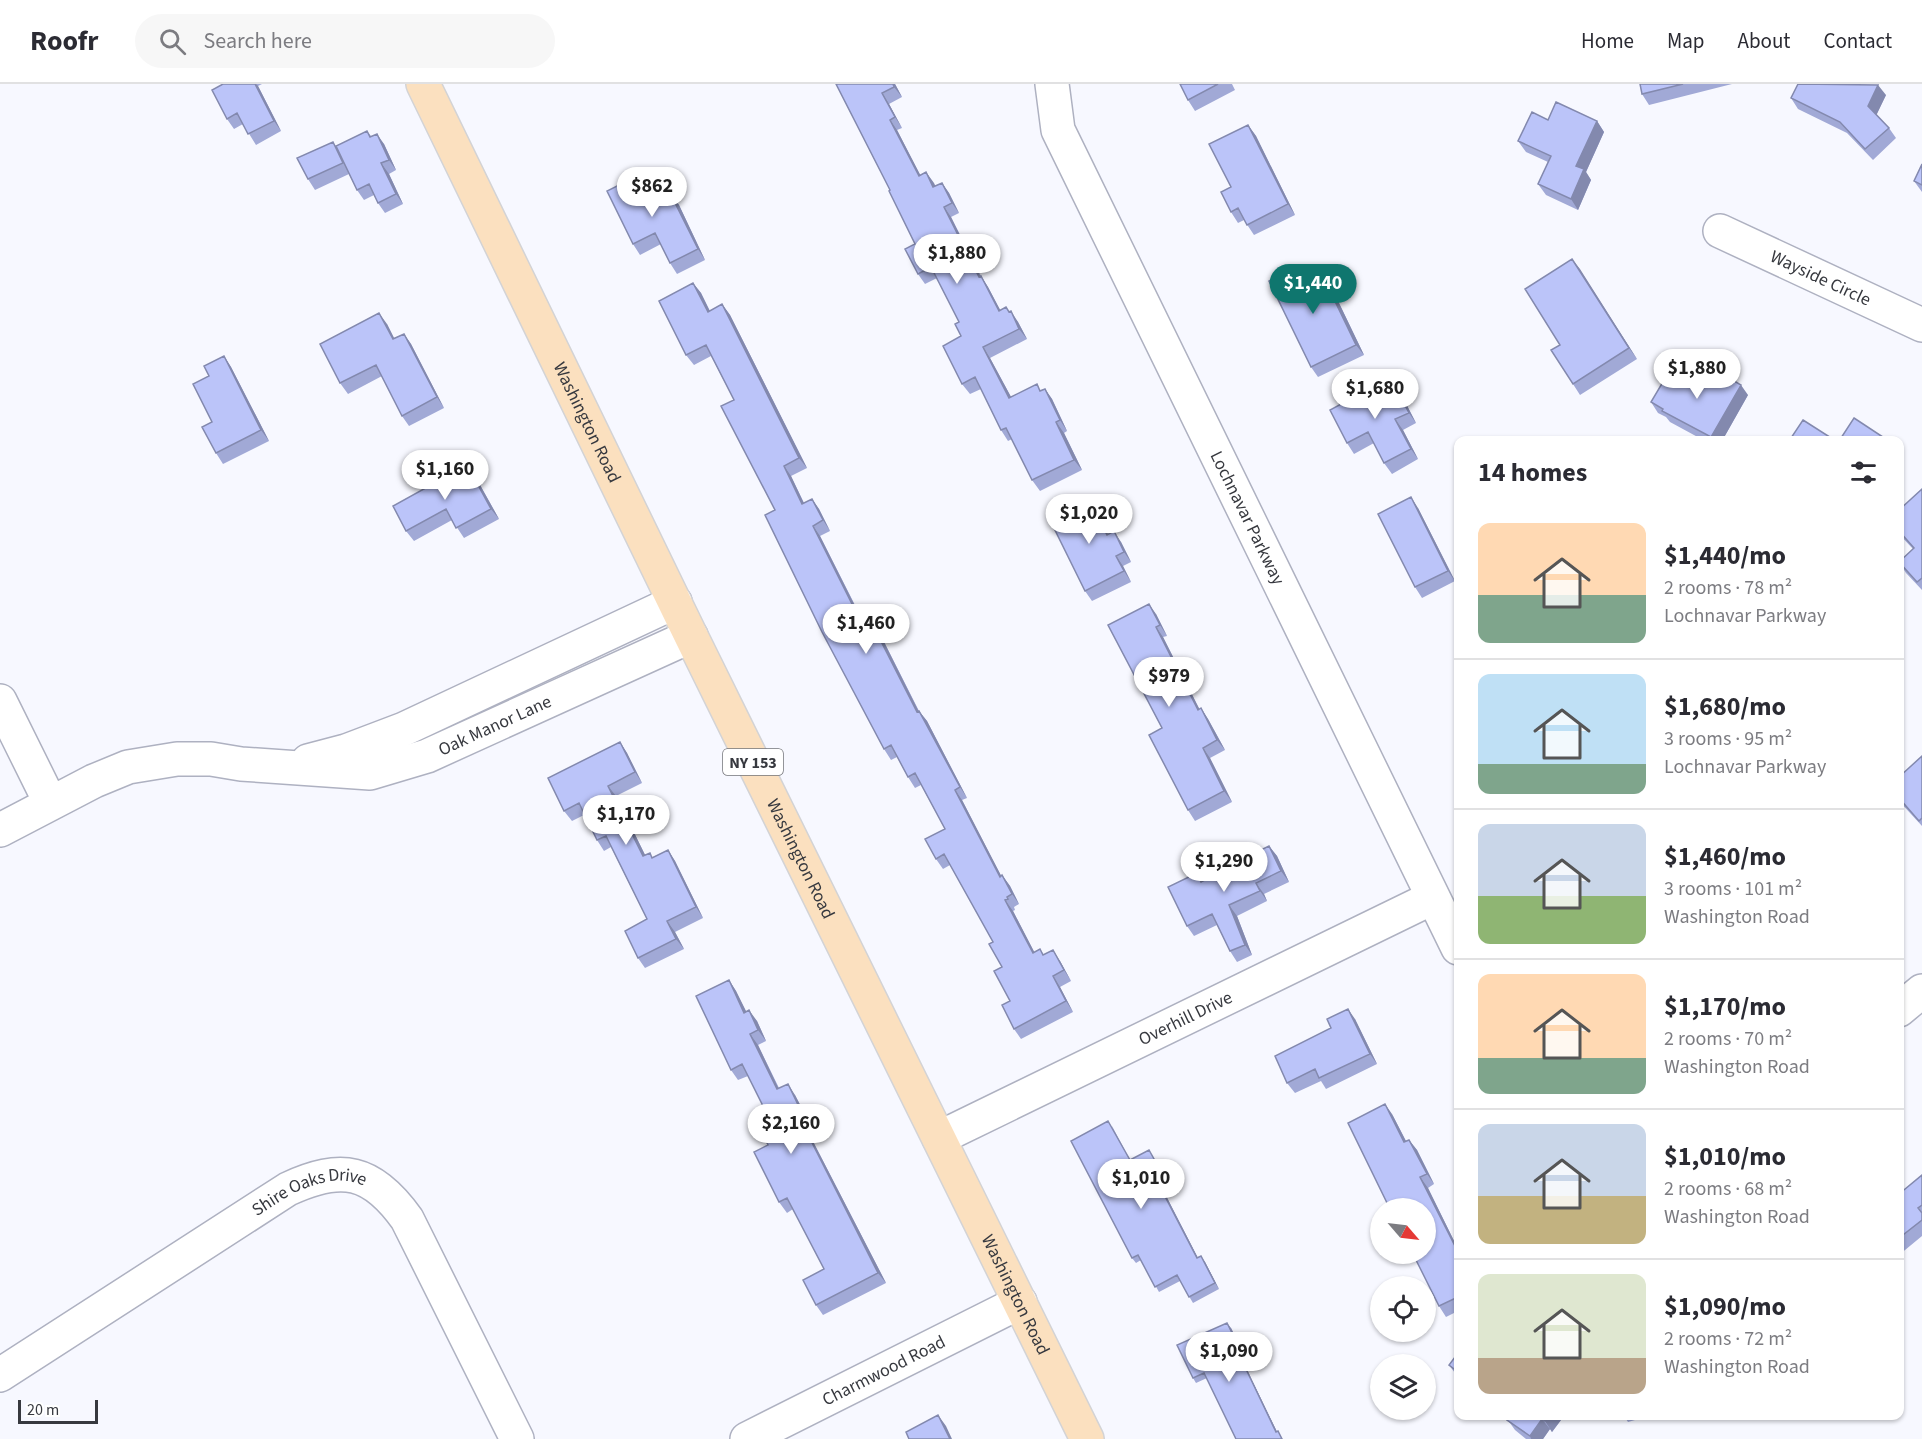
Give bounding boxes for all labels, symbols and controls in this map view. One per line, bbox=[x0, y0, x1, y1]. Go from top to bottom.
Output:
search box bbox=[135, 14, 555, 68]
text: Roofr bbox=[30, 21, 99, 61]
icon: search bbox=[156, 25, 189, 58]
text: Search here bbox=[204, 25, 312, 57]
text: Home bbox=[1581, 26, 1634, 56]
text: Map bbox=[1667, 26, 1705, 56]
text: About bbox=[1738, 26, 1790, 56]
text: Contact bbox=[1823, 26, 1892, 56]
pin: $862 bbox=[616, 167, 688, 218]
text: $862 bbox=[631, 172, 673, 200]
pin: $1,880 bbox=[908, 234, 1006, 285]
text: $1,880 bbox=[928, 239, 986, 267]
street label: Wayside Circle bbox=[1766, 244, 1875, 313]
pin: $1,440 bbox=[1264, 264, 1362, 315]
text: $1,440 bbox=[1284, 269, 1342, 297]
pin: $1,880 bbox=[1648, 349, 1746, 400]
text: $1,880 bbox=[1668, 354, 1726, 382]
street label: Washington Road bbox=[547, 358, 627, 487]
pin: $1,680 bbox=[1326, 369, 1424, 420]
text: $1,680 bbox=[1346, 374, 1404, 402]
street label: Lochnavar Parkway bbox=[1204, 447, 1291, 590]
pin: $1,160 bbox=[396, 450, 494, 501]
text: 14 homes bbox=[1478, 454, 1587, 491]
text: $1,160 bbox=[416, 455, 474, 483]
icon: filters bbox=[1847, 456, 1880, 489]
pin: $1,020 bbox=[1040, 494, 1138, 545]
text: $1,020 bbox=[1060, 499, 1118, 527]
text: $1,440/mo bbox=[1664, 537, 1786, 574]
icon: home bbox=[1526, 547, 1598, 619]
text: 2 rooms · 78 m² bbox=[1664, 574, 1792, 602]
text: Lochnavar Parkway bbox=[1664, 602, 1826, 630]
pin: $1,460 bbox=[817, 604, 915, 655]
text: $1,460 bbox=[837, 609, 895, 637]
pin: $979 bbox=[1133, 657, 1205, 708]
text: $979 bbox=[1148, 662, 1190, 690]
text: $1,680/mo bbox=[1664, 688, 1786, 725]
street label: Oak Manor Lane bbox=[434, 689, 556, 762]
icon: home bbox=[1526, 698, 1598, 770]
text: 3 rooms · 95 m² bbox=[1664, 725, 1792, 753]
road number: NY 153 bbox=[723, 749, 783, 775]
text: Lochnavar Parkway bbox=[1664, 753, 1826, 781]
pin: $1,170 bbox=[577, 795, 675, 846]
street label: Washington Road bbox=[760, 795, 841, 923]
text: $1,170 bbox=[597, 800, 655, 828]
text: $1,460/mo bbox=[1664, 838, 1786, 875]
pin: $1,290 bbox=[1175, 842, 1273, 893]
text: $1,290 bbox=[1195, 847, 1253, 875]
icon: home bbox=[1526, 848, 1598, 920]
text: 3 rooms · 101 m² bbox=[1664, 875, 1802, 903]
text: Washington Road bbox=[1664, 903, 1810, 931]
street label: Overhill Drive bbox=[1134, 985, 1237, 1052]
text: $1,170/mo bbox=[1664, 988, 1786, 1025]
icon: home bbox=[1526, 998, 1598, 1070]
text: 2 rooms · 70 m² bbox=[1664, 1025, 1792, 1053]
text: Washington Road bbox=[1664, 1053, 1810, 1081]
pin: $2,160 bbox=[742, 1104, 840, 1155]
text: $2,160 bbox=[762, 1109, 820, 1137]
text: $1,010/mo bbox=[1664, 1138, 1786, 1175]
icon: home bbox=[1526, 1148, 1598, 1220]
pin: $1,010 bbox=[1092, 1159, 1190, 1210]
street label: Shire Oaks Drive bbox=[247, 1162, 371, 1222]
text: $1,010 bbox=[1112, 1164, 1170, 1192]
text: 2 rooms · 68 m² bbox=[1664, 1175, 1792, 1203]
north arrow bbox=[1370, 1198, 1436, 1264]
map controls bbox=[1370, 1198, 1436, 1420]
text: Washington Road bbox=[1664, 1203, 1810, 1231]
street label: Washington Road bbox=[975, 1230, 1056, 1359]
button: locate bbox=[1370, 1276, 1436, 1342]
text: $1,090/mo bbox=[1664, 1288, 1786, 1325]
icon: home bbox=[1526, 1298, 1598, 1370]
text: 2 rooms · 72 m² bbox=[1664, 1325, 1792, 1353]
street label: Charmwood Road bbox=[818, 1329, 950, 1412]
pin: $1,090 bbox=[1180, 1332, 1278, 1383]
text: $1,090 bbox=[1200, 1337, 1258, 1365]
text: Washington Road bbox=[1664, 1353, 1810, 1381]
button: layers bbox=[1370, 1354, 1436, 1420]
scale bar bbox=[18, 1397, 98, 1424]
text: 20 m bbox=[27, 1399, 59, 1421]

